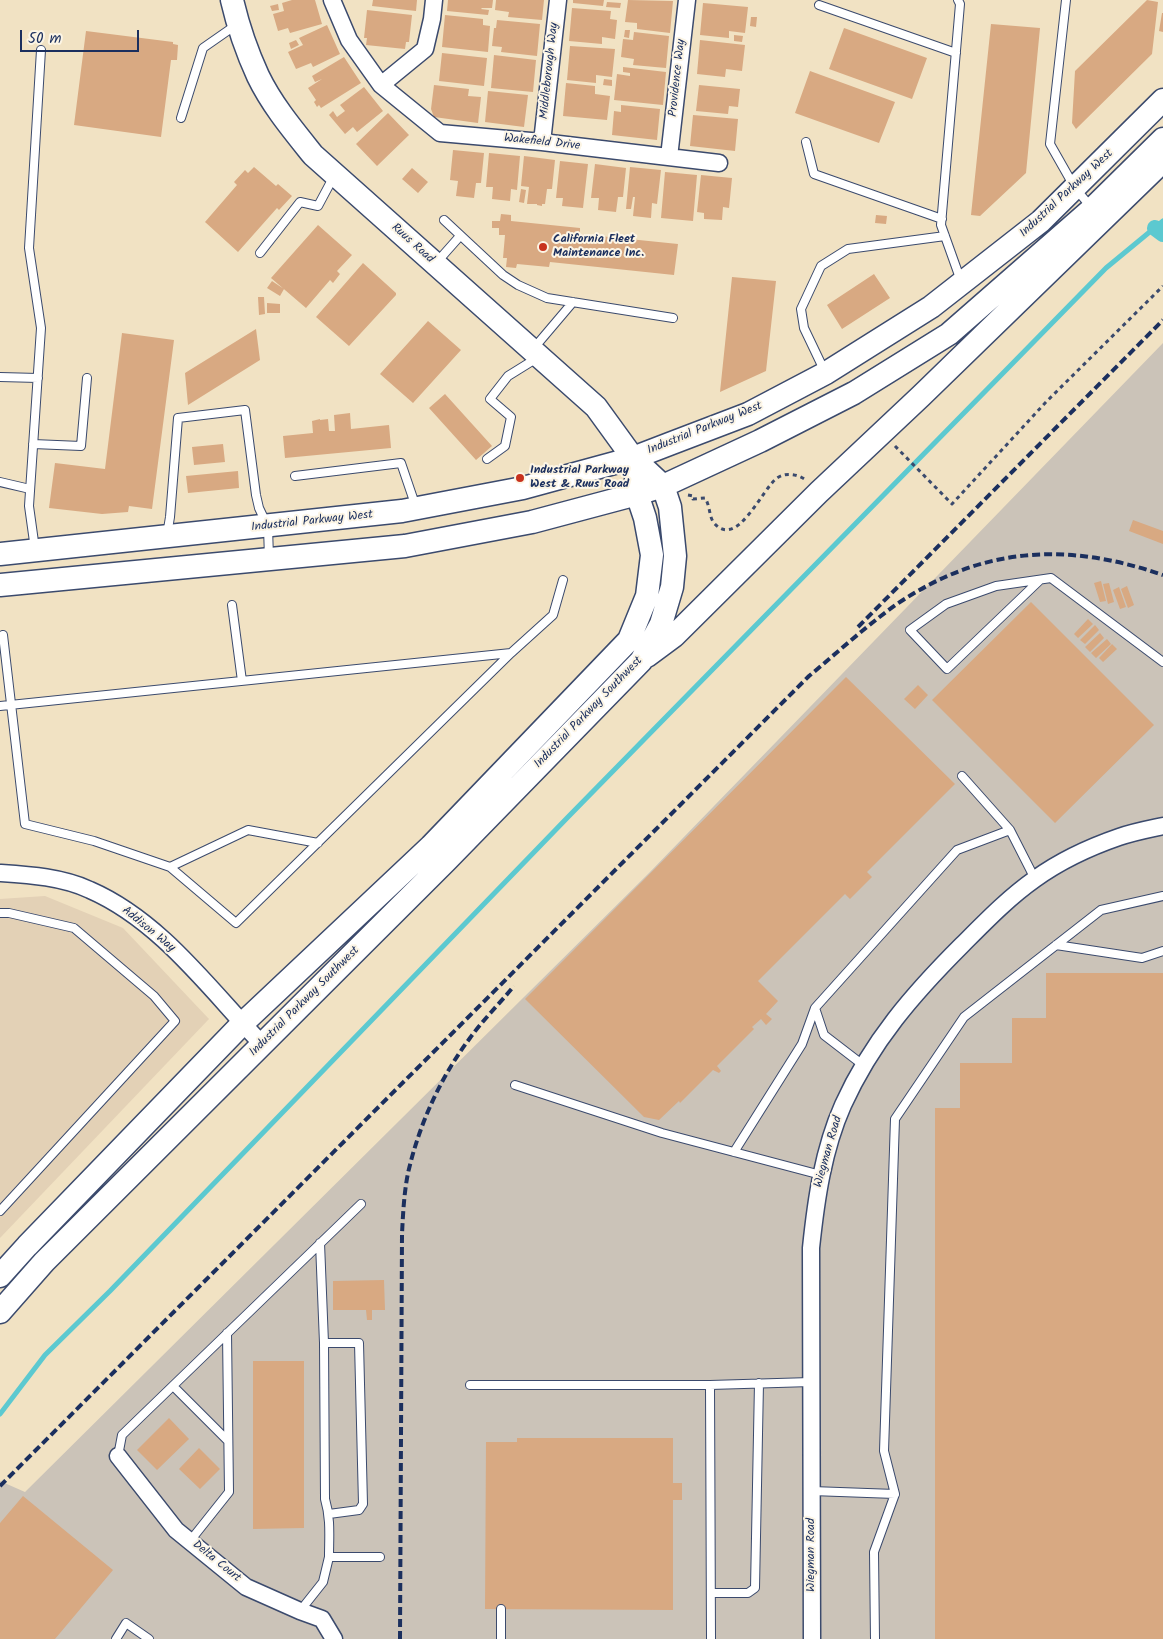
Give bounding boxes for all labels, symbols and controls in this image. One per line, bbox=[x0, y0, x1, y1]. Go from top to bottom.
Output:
scale bar bbox=[22, 20, 141, 52]
street label: Middleborough Way bbox=[538, 22, 562, 120]
text: 50 m bbox=[28, 27, 62, 51]
street label: Providence Way bbox=[667, 39, 689, 117]
street label: Wakefield Drive bbox=[503, 132, 581, 154]
street label: Industrial Parkway West bbox=[1017, 147, 1117, 241]
street label: Ruus Road bbox=[388, 221, 436, 267]
place label: California Fleet Maintenance Inc. bbox=[553, 233, 644, 261]
marker: California Fleet Maintenance Inc. bbox=[537, 241, 549, 253]
street label: Industrial Parkway West bbox=[646, 399, 764, 459]
place label: Industrial Parkway West & Ruus Road bbox=[530, 464, 629, 492]
marker: Industrial Parkway West & Ruus Road bbox=[514, 472, 526, 484]
street label: Industrial Parkway West bbox=[250, 508, 374, 536]
street label: Industrial Parkway Southwest bbox=[532, 654, 646, 772]
street label: Addison Way bbox=[118, 904, 178, 956]
street label: Industrial Parkway Southwest bbox=[247, 944, 363, 1060]
street label: Wiegman Road bbox=[812, 1115, 846, 1189]
street label: Wiegman Road bbox=[805, 1518, 819, 1592]
street label: Delta Court bbox=[189, 1538, 243, 1586]

